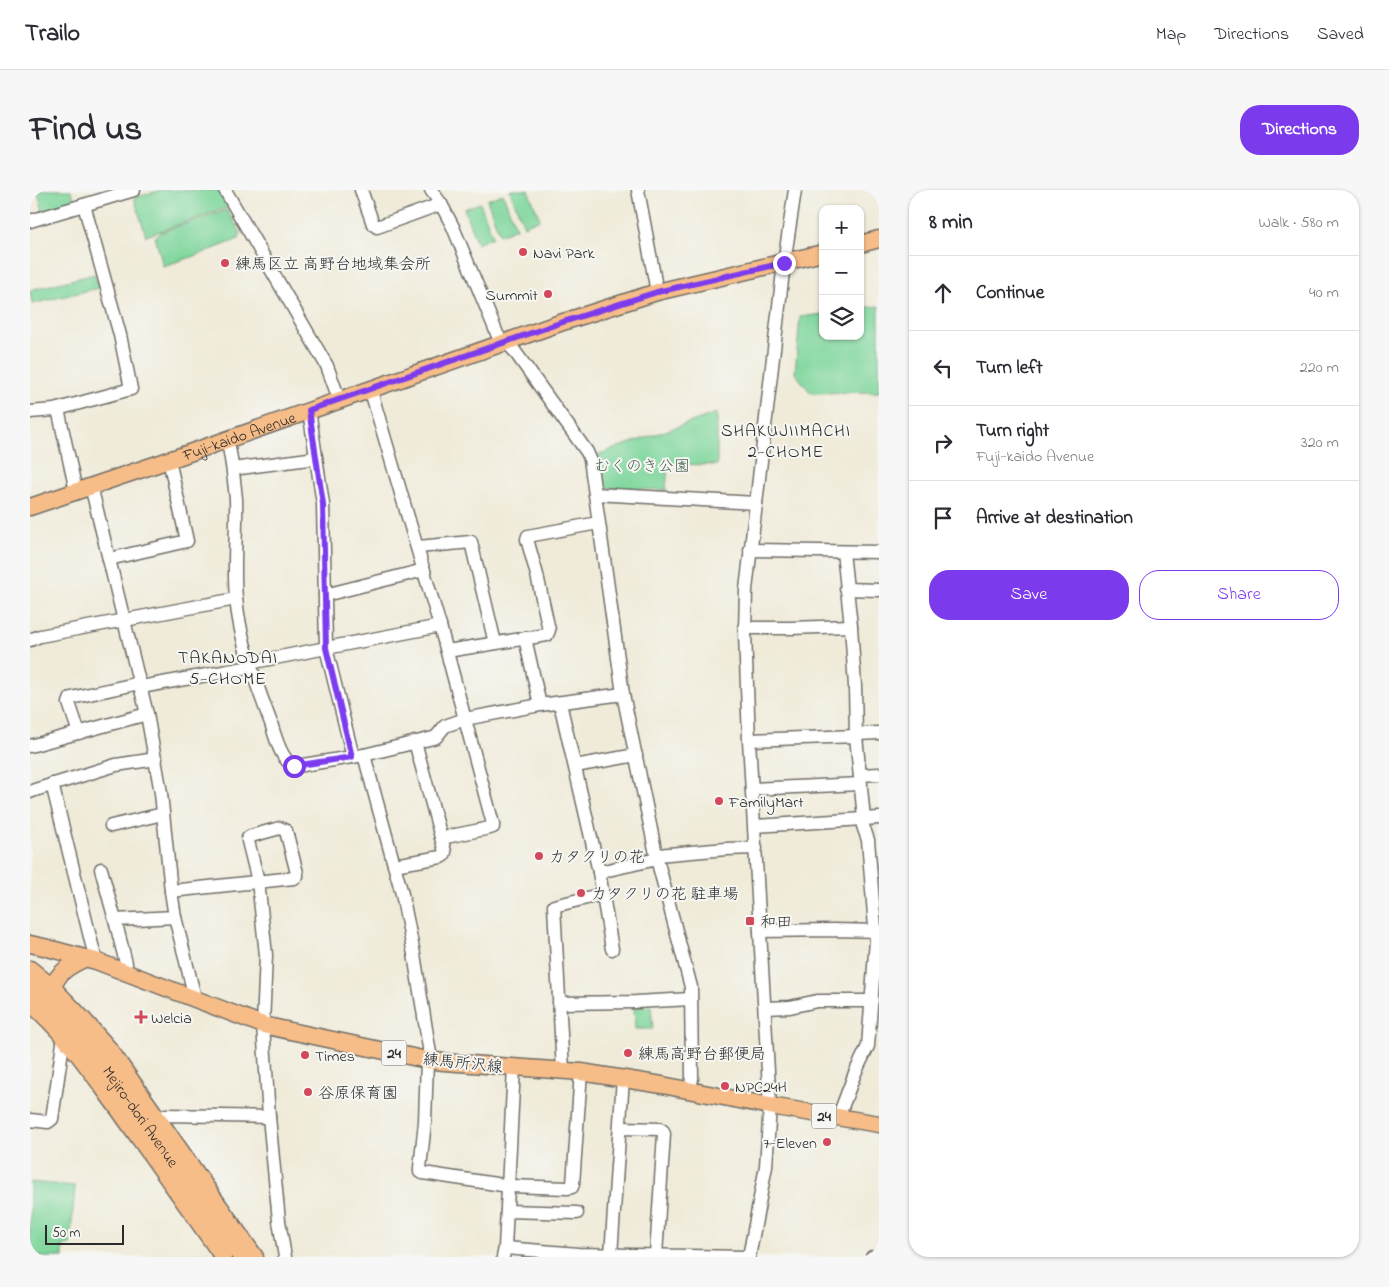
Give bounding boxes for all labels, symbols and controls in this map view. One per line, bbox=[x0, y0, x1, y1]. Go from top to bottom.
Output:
text: Trailo bbox=[25, 17, 80, 52]
text: Map bbox=[1156, 22, 1186, 48]
text: Directions bbox=[1214, 22, 1289, 48]
text: Saved bbox=[1317, 22, 1364, 48]
text: Find us bbox=[30, 105, 142, 156]
button: Directions bbox=[1240, 105, 1359, 155]
map controls bbox=[819, 205, 864, 340]
button: + bbox=[819, 205, 864, 250]
text: 8 min bbox=[929, 208, 973, 238]
text: Walk · 580 m bbox=[1258, 211, 1339, 235]
place label: Navi Park bbox=[533, 242, 595, 266]
marker: Navi Park bbox=[517, 246, 529, 258]
button: − bbox=[819, 250, 864, 295]
route end bbox=[773, 252, 796, 275]
place label: 練馬区立 高野台地域集会所 bbox=[235, 253, 431, 277]
marker: 練馬区立 高野台地域集会所 bbox=[219, 257, 231, 269]
icon: ahead bbox=[929, 279, 957, 307]
text: Continue bbox=[976, 280, 1044, 307]
text: 40 m bbox=[1309, 281, 1339, 305]
place label: Summit bbox=[486, 284, 539, 308]
marker: Summit bbox=[542, 288, 554, 300]
button: layers bbox=[819, 295, 864, 340]
icon: left bbox=[929, 354, 957, 382]
text: Turn left bbox=[976, 355, 1043, 382]
text: 220 m bbox=[1300, 356, 1339, 380]
street label: Fuji-kaido Avenue bbox=[179, 406, 300, 469]
text: Turn right bbox=[976, 418, 1049, 445]
district label: SHAKUJIIMACHI 2-CHOME bbox=[721, 419, 851, 466]
icon: right bbox=[929, 429, 957, 457]
text: 320 m bbox=[1301, 431, 1339, 455]
text: Fuji-kaido Avenue bbox=[976, 445, 1094, 469]
park label: むくのき公園 bbox=[594, 455, 690, 479]
icon: arrive bbox=[929, 504, 957, 532]
text: Arrive at destination bbox=[976, 505, 1133, 532]
button: Save bbox=[929, 570, 1129, 620]
button: Share bbox=[1139, 570, 1339, 620]
district label: TAKANODAI 5-CHOME bbox=[178, 646, 278, 693]
route start bbox=[283, 755, 306, 778]
place label: FamilyMart bbox=[728, 791, 804, 815]
marker: FamilyMart bbox=[713, 795, 725, 807]
place label: カタクリの花 bbox=[549, 846, 645, 870]
marker: カタクリの花 bbox=[533, 850, 545, 862]
place label: カタクリの花 駐車場 bbox=[591, 883, 739, 907]
marker: カタクリの花 駐車場 bbox=[575, 887, 587, 899]
place label: 和田 bbox=[760, 911, 792, 935]
marker: 和田 bbox=[744, 915, 756, 927]
place label: Welcia bbox=[151, 1007, 192, 1031]
marker: Welcia bbox=[135, 1011, 147, 1023]
road number: 24 bbox=[382, 1040, 406, 1066]
place label: 練馬高野台郵便局 bbox=[638, 1043, 766, 1067]
place label: Times bbox=[315, 1045, 355, 1069]
marker: 練馬高野台郵便局 bbox=[622, 1047, 634, 1059]
street label: 練馬所沢線 bbox=[422, 1048, 504, 1080]
marker: Times bbox=[299, 1049, 311, 1061]
street label: Mejiro-dori Avenue bbox=[96, 1062, 185, 1174]
place label: NPC24H bbox=[735, 1076, 787, 1100]
marker: NPC24H bbox=[719, 1080, 731, 1092]
place label: 谷原保育園 bbox=[318, 1082, 398, 1106]
marker: 谷原保育園 bbox=[302, 1086, 314, 1098]
road number: 24 bbox=[812, 1104, 836, 1128]
place label: 7-Eleven bbox=[763, 1132, 817, 1156]
marker: 7-Eleven bbox=[821, 1136, 833, 1148]
scale bar bbox=[45, 1222, 124, 1245]
text: 50 m bbox=[52, 1223, 80, 1244]

